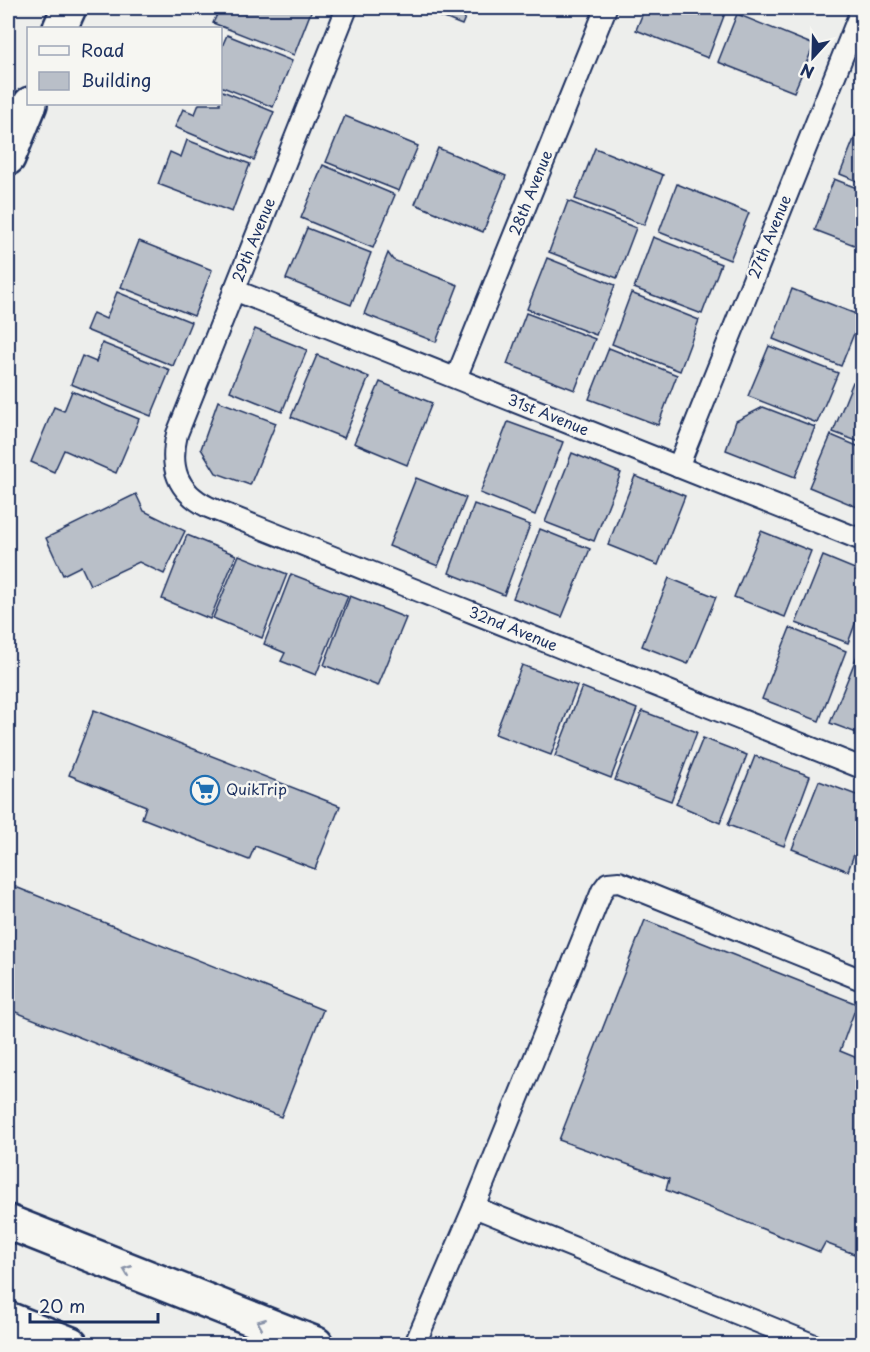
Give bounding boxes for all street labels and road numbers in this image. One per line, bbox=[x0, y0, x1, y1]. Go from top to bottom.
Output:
street label: 28th Avenue bbox=[502, 146, 557, 238]
street label: 27th Avenue bbox=[741, 191, 796, 282]
street label: 29th Avenue bbox=[225, 194, 280, 285]
street label: 31st Avenue bbox=[504, 387, 593, 440]
street label: 32nd Avenue bbox=[466, 599, 561, 656]

